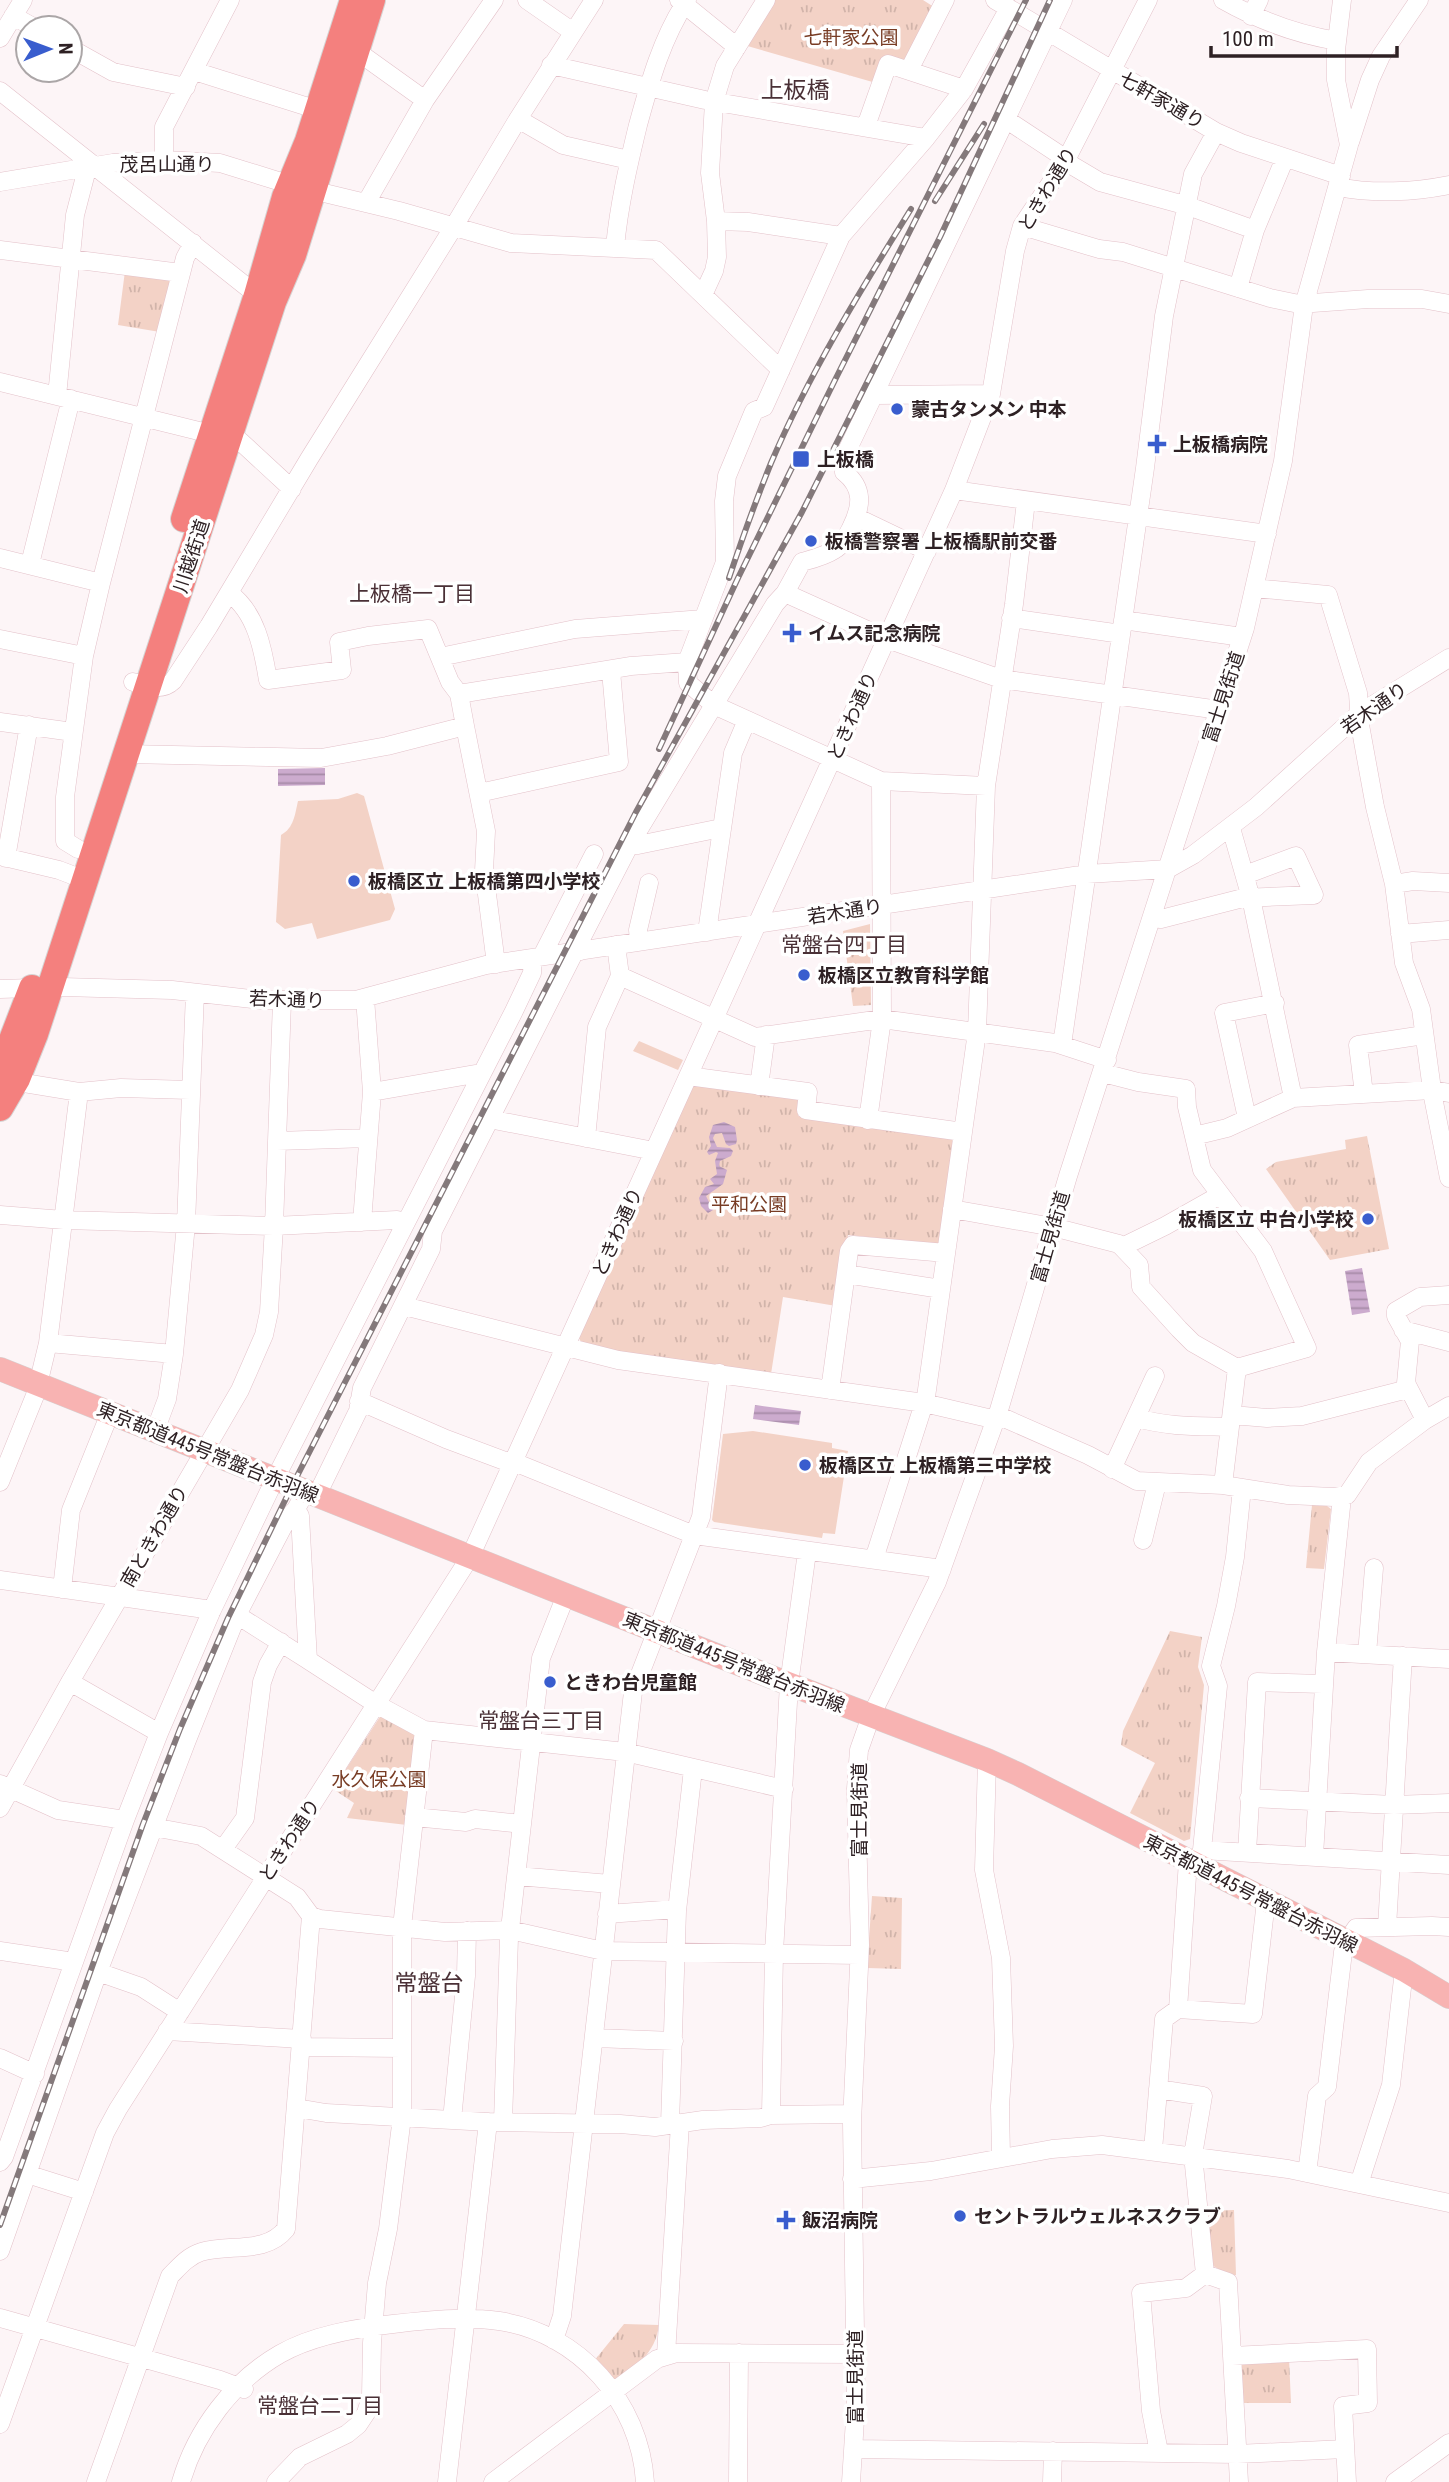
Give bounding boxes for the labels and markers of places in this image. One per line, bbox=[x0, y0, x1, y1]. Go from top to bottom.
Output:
place label: 蒙古タンメン 中本 bbox=[911, 398, 1067, 421]
marker: 蒙古タンメン 中本 bbox=[889, 401, 905, 417]
place label: 上板橋病院 bbox=[1173, 433, 1268, 456]
marker: 上板橋病院 bbox=[1147, 434, 1167, 454]
place label: 上板橋 bbox=[817, 448, 874, 471]
marker: 上板橋 bbox=[791, 449, 811, 469]
place label: 板橋警察署 上板橋駅前交番 bbox=[825, 530, 1057, 553]
marker: 板橋警察署 上板橋駅前交番 bbox=[803, 533, 819, 549]
place label: イムス記念病院 bbox=[808, 622, 941, 645]
marker: イムス記念病院 bbox=[782, 623, 802, 643]
place label: 板橋区立 上板橋第四小学校 bbox=[368, 870, 600, 893]
marker: 板橋区立 上板橋第四小学校 bbox=[346, 873, 362, 889]
place label: 板橋区立教育科学館 bbox=[818, 964, 989, 987]
marker: 板橋区立教育科学館 bbox=[796, 967, 812, 983]
place label: 板橋区立 中台小学校 bbox=[1179, 1208, 1354, 1231]
marker: 板橋区立 中台小学校 bbox=[1360, 1211, 1376, 1227]
place label: 板橋区立 上板橋第三中学校 bbox=[819, 1454, 1051, 1477]
marker: 板橋区立 上板橋第三中学校 bbox=[797, 1457, 813, 1473]
place label: ときわ台児童館 bbox=[564, 1671, 697, 1694]
marker: ときわ台児童館 bbox=[542, 1674, 558, 1690]
place label: セントラルウェルネスクラブ bbox=[974, 2205, 1221, 2228]
marker: セントラルウェルネスクラブ bbox=[952, 2208, 968, 2224]
place label: 飯沼病院 bbox=[802, 2209, 878, 2232]
marker: 飯沼病院 bbox=[776, 2210, 796, 2230]

